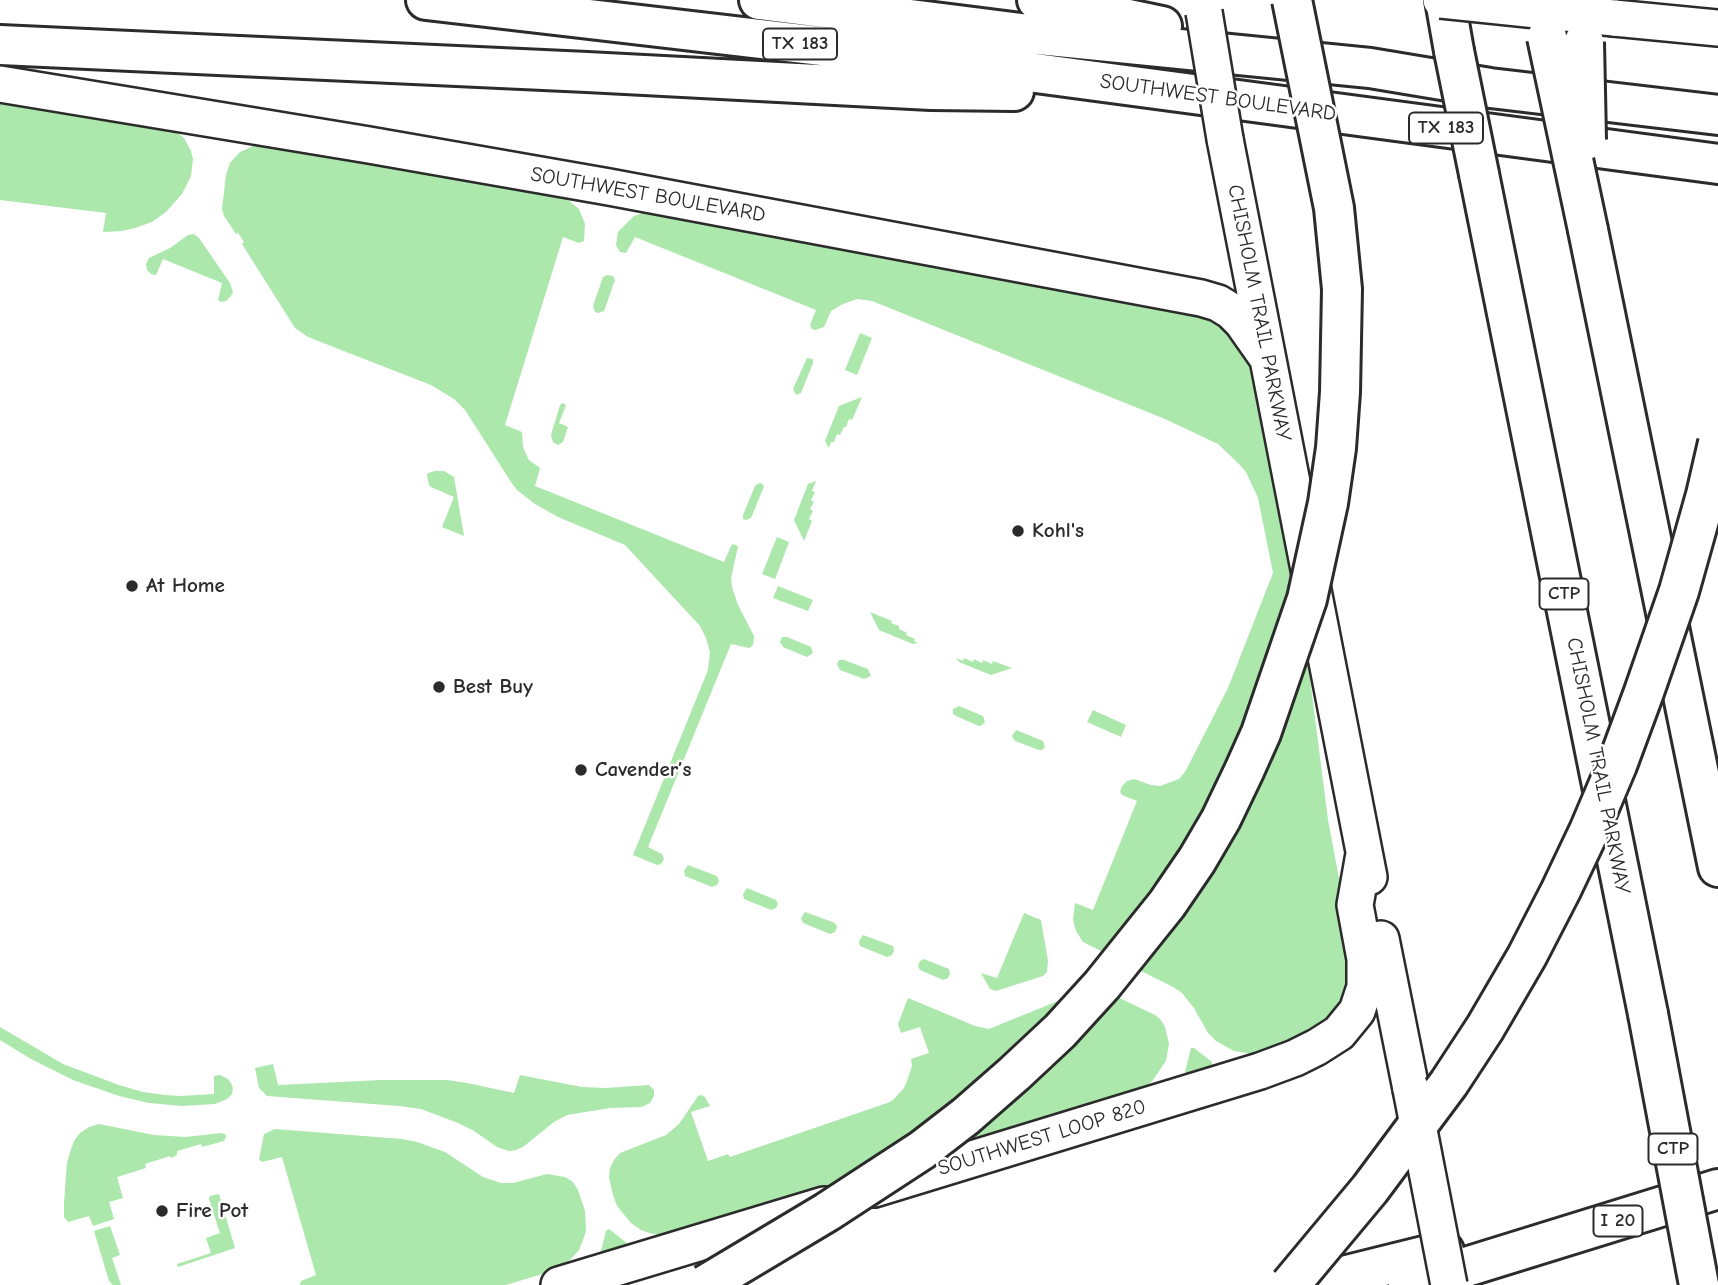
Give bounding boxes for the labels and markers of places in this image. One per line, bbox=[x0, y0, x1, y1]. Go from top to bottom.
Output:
place label: Kohl's bbox=[1032, 518, 1084, 544]
marker: Kohl's bbox=[1010, 523, 1026, 539]
place label: At Home bbox=[146, 573, 225, 599]
marker: At Home bbox=[124, 578, 140, 594]
place label: Best Buy bbox=[453, 674, 533, 700]
marker: Best Buy bbox=[431, 679, 447, 695]
place label: Cavender’s bbox=[595, 757, 692, 783]
marker: Cavender’s bbox=[573, 762, 589, 778]
place label: Fire Pot bbox=[176, 1198, 248, 1224]
marker: Fire Pot bbox=[154, 1203, 170, 1219]

